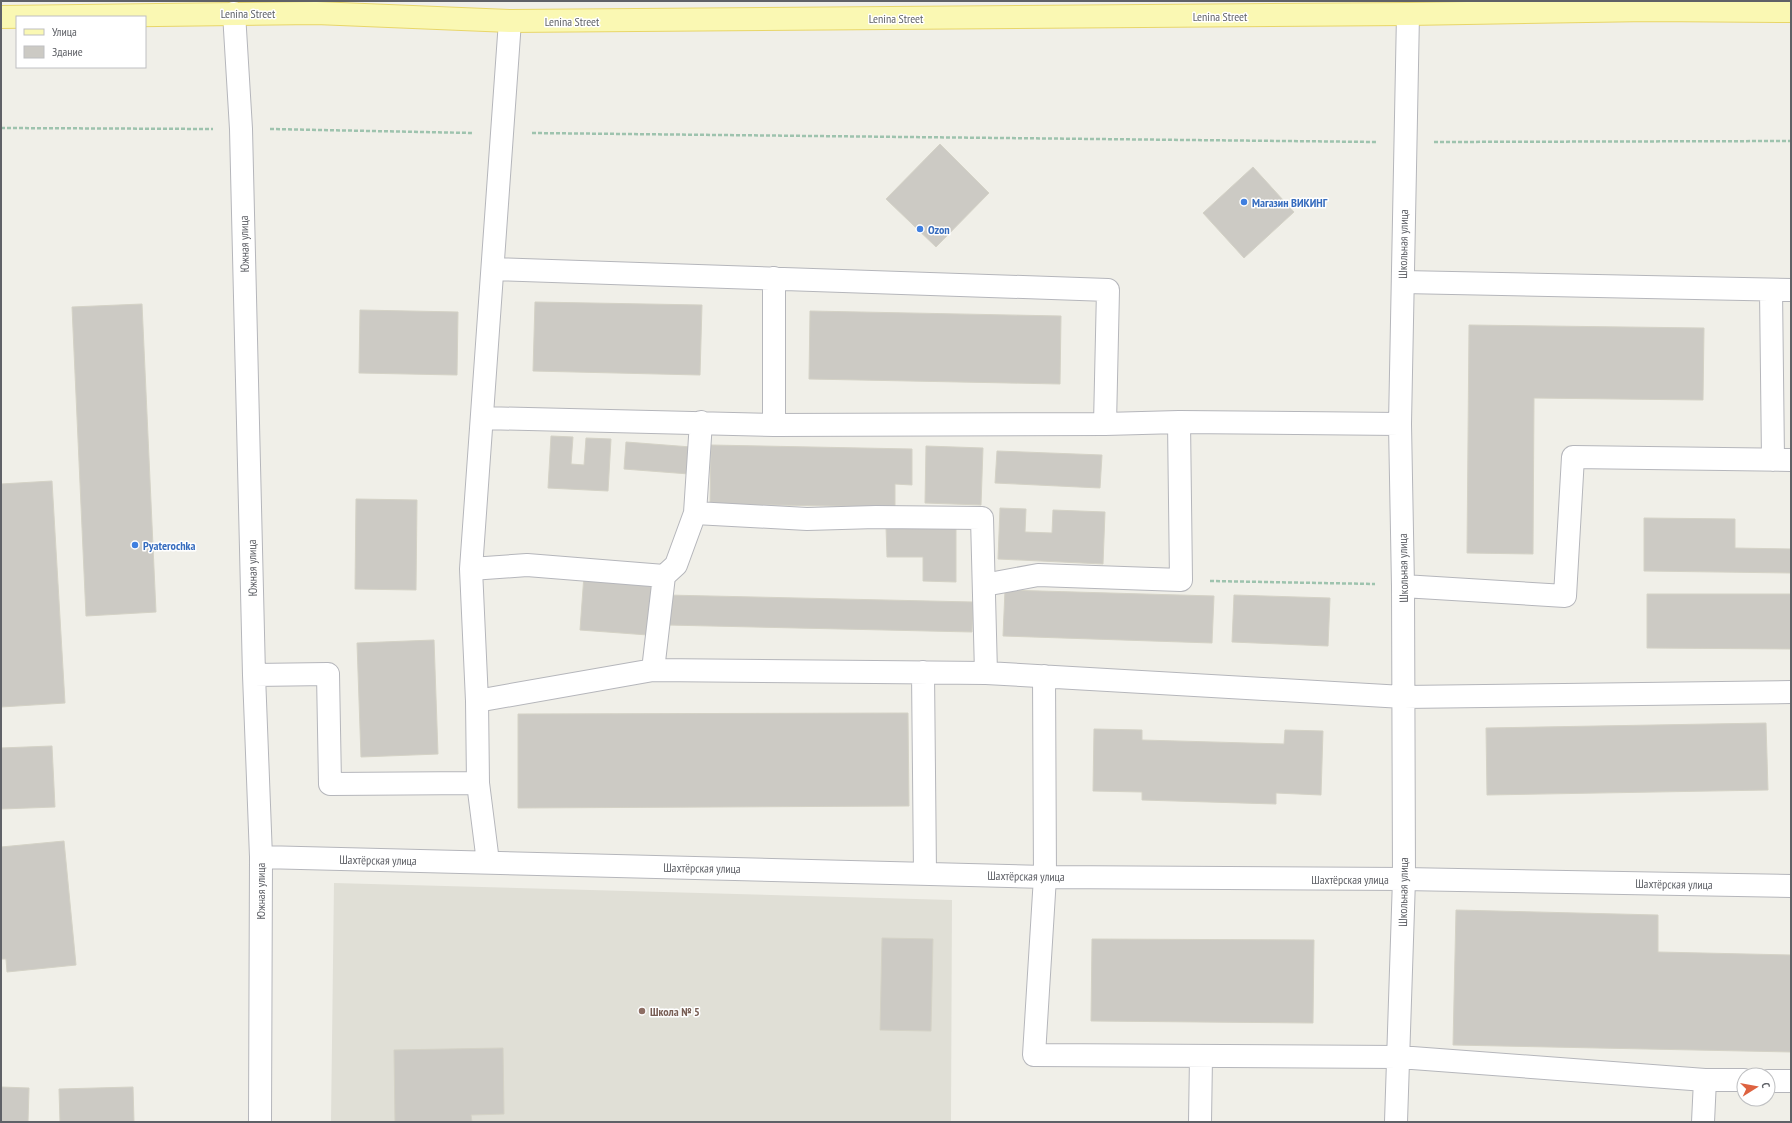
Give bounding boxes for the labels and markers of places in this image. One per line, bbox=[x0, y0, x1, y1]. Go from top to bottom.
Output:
place label: Магазин ВИКИНГ bbox=[1252, 195, 1328, 210]
marker: Магазин ВИКИНГ bbox=[1239, 197, 1249, 207]
place label: Ozon bbox=[928, 222, 950, 237]
marker: Ozon bbox=[915, 224, 925, 234]
place label: Pyaterochka bbox=[143, 538, 195, 553]
marker: Pyaterochka bbox=[130, 540, 140, 550]
place label: Школа № 5 bbox=[650, 1004, 700, 1019]
marker: Школа № 5 bbox=[637, 1006, 647, 1016]

